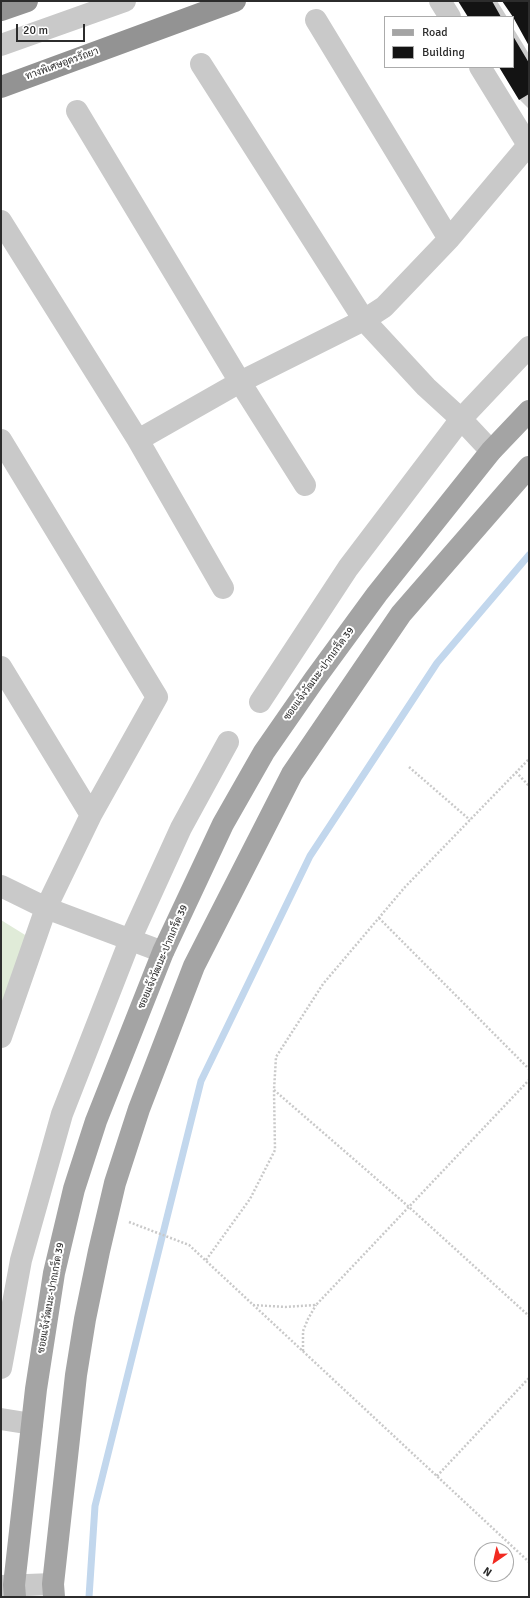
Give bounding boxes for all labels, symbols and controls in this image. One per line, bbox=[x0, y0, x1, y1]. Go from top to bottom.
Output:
scale bar bbox=[18, 16, 87, 42]
legend bbox=[384, 16, 514, 68]
text: 20 m bbox=[23, 23, 48, 38]
text: Road bbox=[422, 25, 448, 40]
street label: ทางพิเศษอุดรรัถยา bbox=[24, 45, 100, 83]
text: Building bbox=[422, 45, 465, 60]
street label: ซอยแจ้งวัฒนะ-ปากเกร็ด 39 bbox=[281, 625, 357, 723]
street label: ซอยแจ้งวัฒนะ-ปากเกร็ด 39 bbox=[136, 903, 190, 1011]
street label: ซอยแจ้งวัฒนะ-ปากเกร็ด 39 bbox=[35, 1242, 67, 1354]
north arrow bbox=[474, 1542, 514, 1582]
text: N bbox=[481, 1564, 494, 1579]

